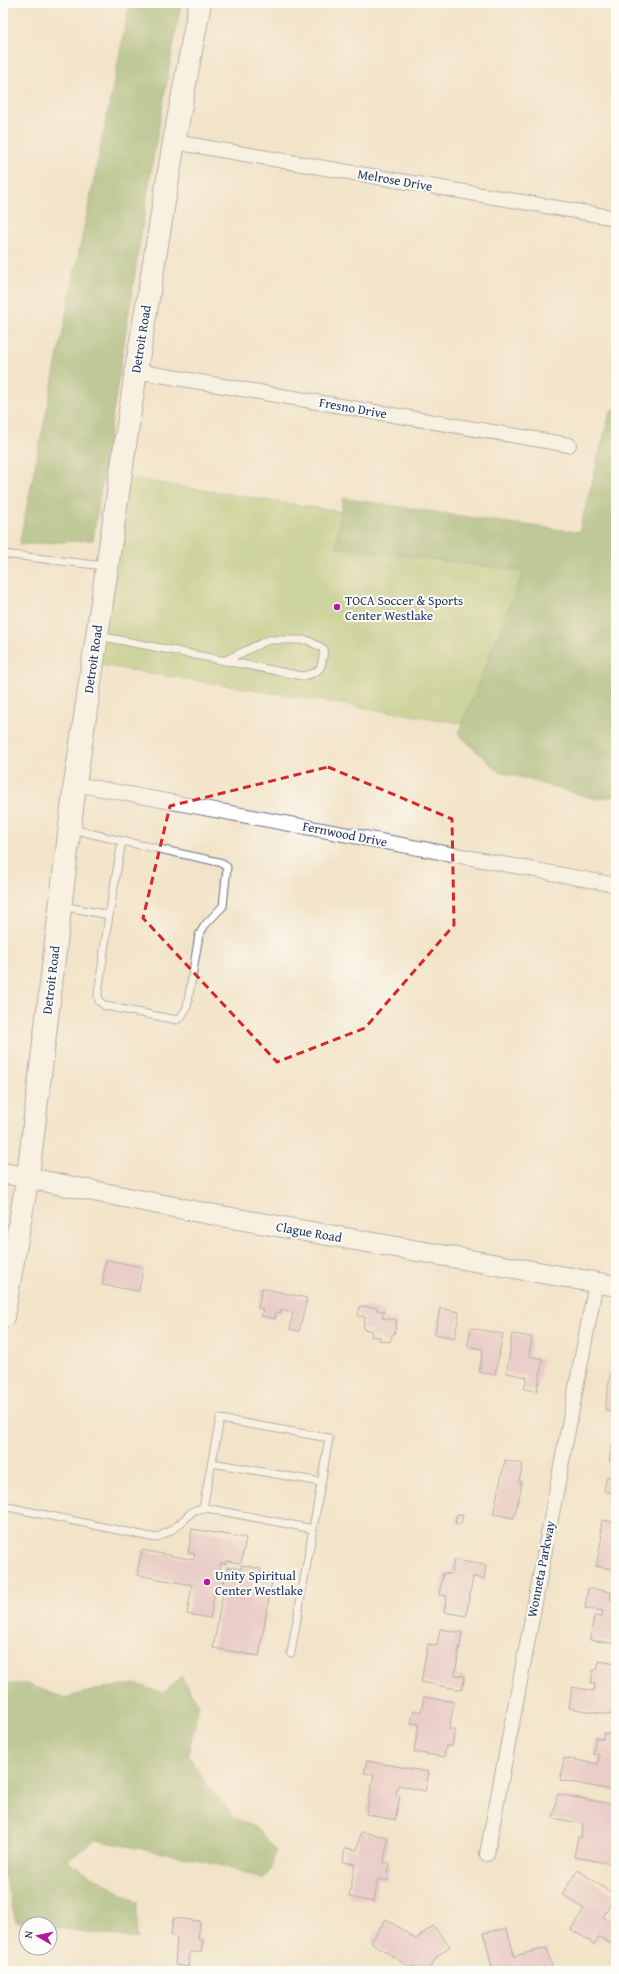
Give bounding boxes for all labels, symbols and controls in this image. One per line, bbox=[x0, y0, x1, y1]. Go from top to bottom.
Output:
street label: Melrose Drive bbox=[356, 164, 434, 196]
street label: Detroit Road bbox=[126, 304, 156, 374]
street label: Fresno Drive bbox=[318, 393, 388, 423]
place label: TOCA Soccer & Sports Center Westlake bbox=[345, 591, 463, 625]
marker: TOCA Soccer & Sports Center Westlake bbox=[332, 602, 342, 612]
street label: Detroit Road bbox=[79, 624, 107, 694]
street label: Fernwood Drive bbox=[301, 816, 389, 852]
street label: Detroit Road bbox=[37, 945, 65, 1015]
street label: Clague Road bbox=[275, 1217, 343, 1247]
street label: Wonneta Parkway bbox=[522, 1518, 560, 1619]
place label: Unity Spiritual Center Westlake bbox=[215, 1566, 303, 1600]
marker: Unity Spiritual Center Westlake bbox=[202, 1577, 212, 1587]
north arrow bbox=[18, 1916, 58, 1956]
text: N bbox=[20, 1929, 37, 1939]

